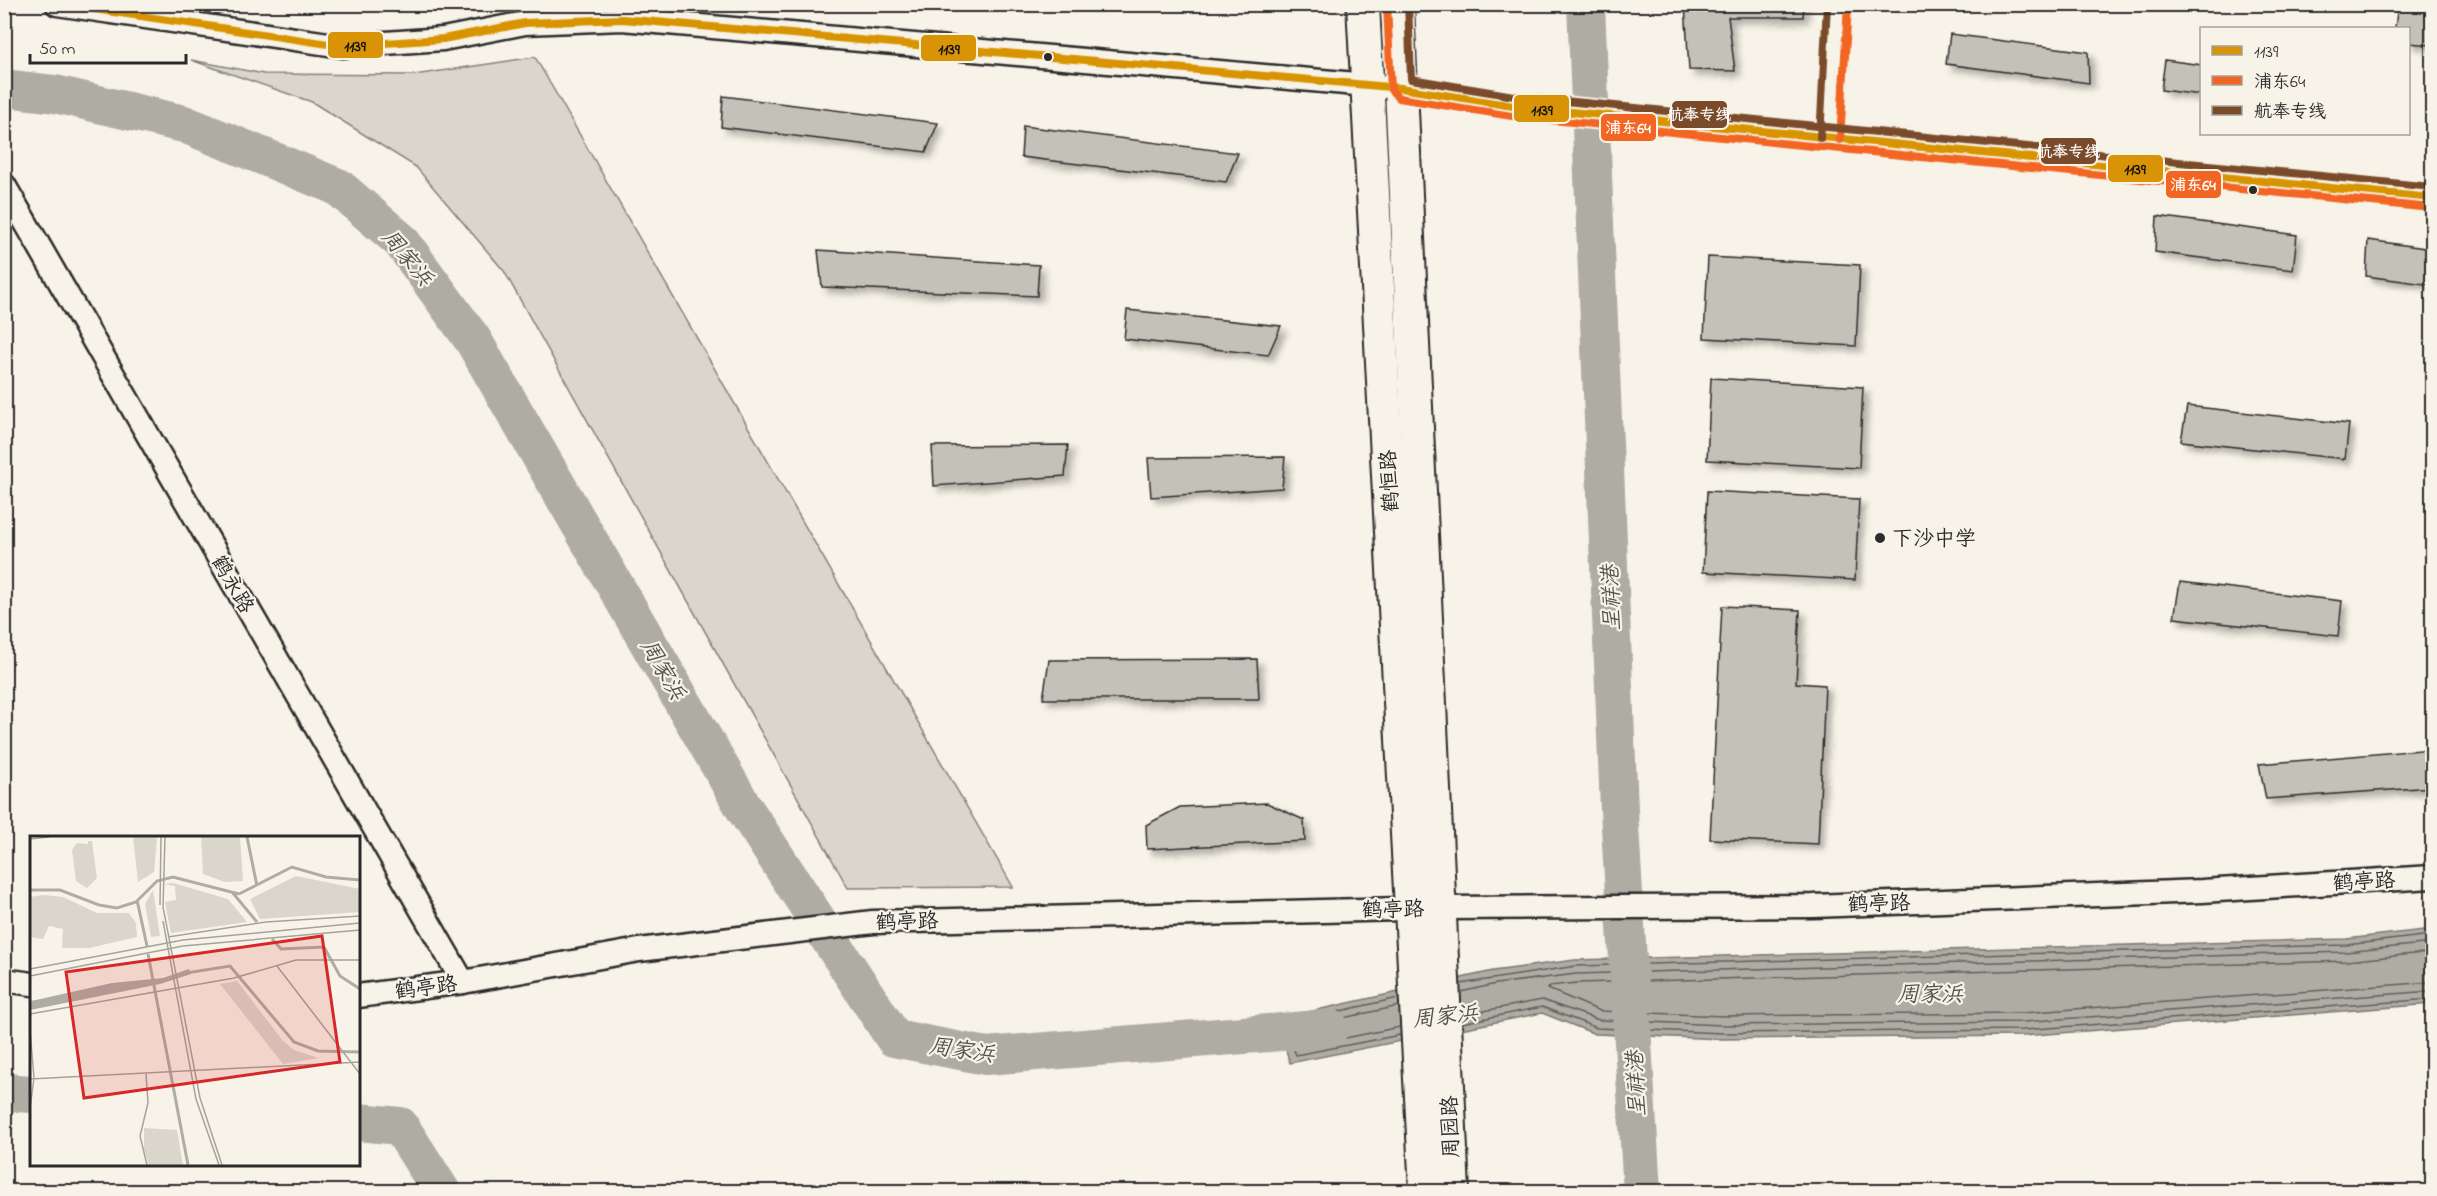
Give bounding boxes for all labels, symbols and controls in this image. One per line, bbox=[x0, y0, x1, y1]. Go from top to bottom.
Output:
scale bar bbox=[30, 27, 186, 65]
legend bbox=[2200, 27, 2410, 135]
line badge: 1139 bbox=[327, 31, 384, 59]
line badge: 1139 bbox=[920, 34, 977, 62]
text: 1139 bbox=[344, 35, 366, 59]
text: 50 m bbox=[39, 37, 76, 63]
text: 1139 bbox=[938, 38, 960, 62]
text: 1139 bbox=[2254, 40, 2279, 66]
unlabelled marker bbox=[1042, 51, 1054, 63]
text: 浦东64 bbox=[2254, 70, 2306, 96]
line badge: 1139 bbox=[1513, 94, 1570, 123]
text: 1139 bbox=[1531, 99, 1553, 123]
line badge: 航奉专线 bbox=[1671, 100, 1728, 129]
text: 航奉专线 bbox=[2254, 100, 2326, 126]
text: 航奉专线 bbox=[1667, 104, 1731, 128]
line badge: 浦东64 bbox=[1600, 113, 1657, 142]
text: 浦东64 bbox=[1605, 117, 1651, 141]
line badge: 航奉专线 bbox=[2040, 137, 2097, 165]
text: 航奉专线 bbox=[2036, 141, 2100, 165]
line badge: 1139 bbox=[2107, 154, 2164, 183]
text: 1139 bbox=[2124, 158, 2146, 182]
line badge: 浦东64 bbox=[2165, 170, 2222, 199]
text: 浦东64 bbox=[2170, 174, 2216, 198]
unlabelled marker bbox=[2247, 184, 2259, 196]
water label: 周家浜 bbox=[372, 223, 440, 295]
street label: 鹤恒路 bbox=[1374, 449, 1408, 513]
place label: 下沙中学 bbox=[1892, 525, 1976, 555]
marker: 下沙中学 bbox=[1873, 531, 1887, 545]
street label: 鹤永路 bbox=[203, 550, 260, 620]
water label: 呈祥港 bbox=[1596, 562, 1630, 631]
water label: 周家浜 bbox=[631, 634, 692, 708]
inset map bbox=[30, 836, 360, 1166]
street label: 鹤亭路 bbox=[2332, 866, 2396, 900]
street label: 鹤亭路 bbox=[1847, 889, 1911, 921]
street label: 鹤亭路 bbox=[1361, 895, 1425, 927]
street label: 鹤亭路 bbox=[875, 907, 939, 939]
street label: 鹤亭路 bbox=[393, 970, 460, 1008]
water label: 周家浜 bbox=[1897, 980, 1964, 1012]
water label: 周家浜 bbox=[1411, 999, 1481, 1037]
water label: 周家浜 bbox=[927, 1032, 997, 1073]
water label: 呈祥港 bbox=[1620, 1048, 1656, 1118]
street label: 周园路 bbox=[1436, 1095, 1468, 1159]

